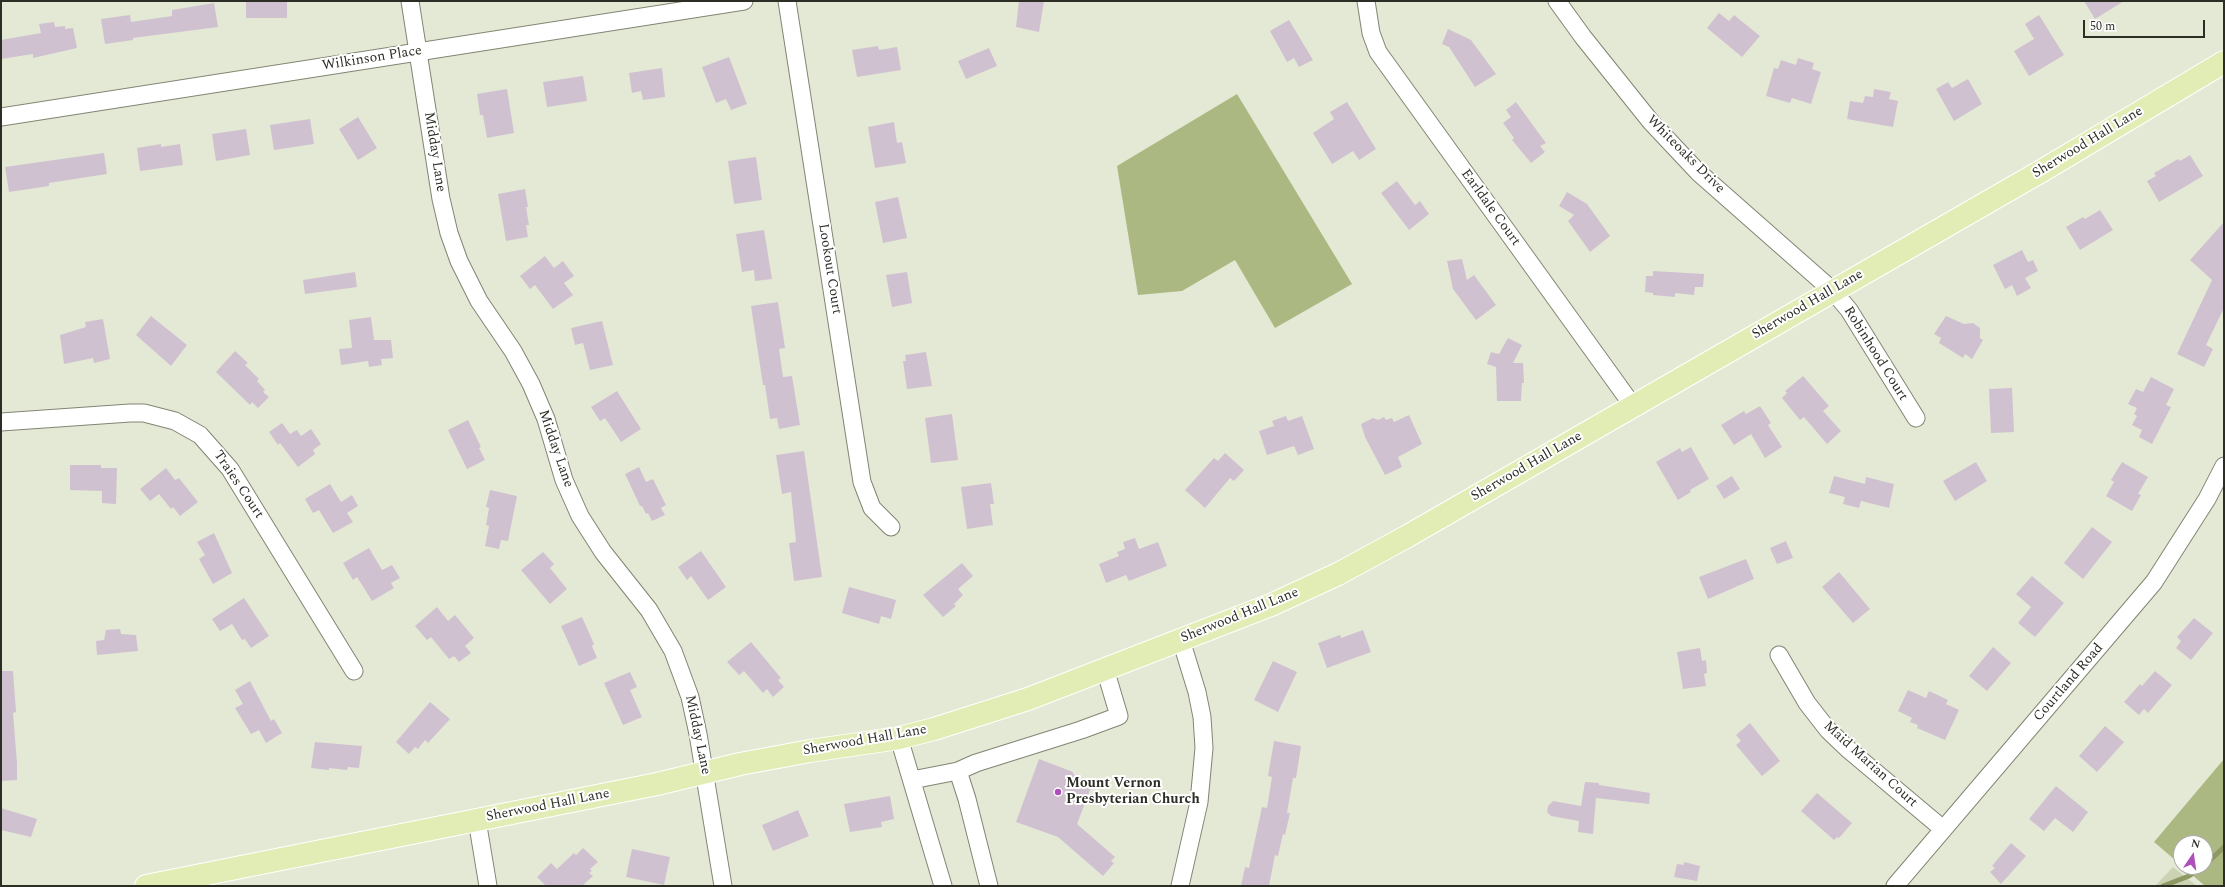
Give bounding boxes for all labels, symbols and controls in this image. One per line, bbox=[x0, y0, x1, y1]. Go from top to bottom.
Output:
scale bar bbox=[2085, 12, 2207, 38]
text: 50 m bbox=[2090, 17, 2115, 36]
street label: Wilkinson Place bbox=[321, 43, 423, 75]
street label: Sherwood Hall Lane bbox=[2030, 103, 2146, 183]
street label: Midday Lane bbox=[419, 111, 449, 193]
street label: Whiteoaks Drive bbox=[1642, 112, 1728, 198]
street label: Earldale Court bbox=[1457, 166, 1523, 250]
street label: Lookout Court bbox=[814, 222, 844, 316]
street label: Sherwood Hall Lane bbox=[1749, 266, 1867, 344]
street label: Robinhood Court bbox=[1839, 304, 1911, 404]
street label: Midday Lane bbox=[534, 408, 576, 490]
street label: Sherwood Hall Lane bbox=[1468, 428, 1586, 506]
street label: Traies Court bbox=[209, 448, 267, 522]
street label: Sherwood Hall Lane bbox=[1179, 585, 1301, 647]
street label: Courtland Road bbox=[2030, 640, 2108, 726]
street label: Midday Lane bbox=[680, 694, 714, 776]
street label: Maid Marian Court bbox=[1820, 718, 1920, 812]
street label: Sherwood Hall Lane bbox=[802, 722, 928, 760]
place label: Mount Vernon Presbyterian Church bbox=[1066, 776, 1200, 808]
street label: Sherwood Hall Lane bbox=[485, 786, 611, 826]
marker: Mount Vernon Presbyterian Church bbox=[1053, 787, 1063, 797]
north arrow bbox=[2173, 835, 2213, 875]
text: N bbox=[2189, 835, 2202, 853]

